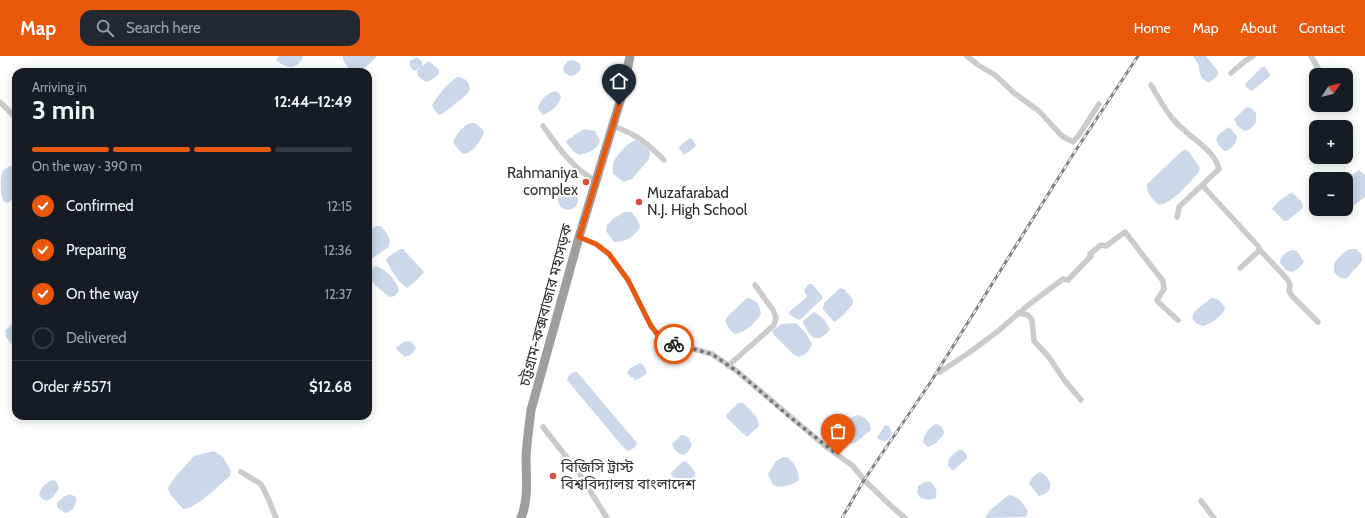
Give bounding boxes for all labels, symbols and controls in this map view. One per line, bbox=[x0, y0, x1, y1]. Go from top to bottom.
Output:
search box bbox=[80, 10, 360, 46]
text: Map bbox=[20, 17, 56, 40]
icon: search bbox=[94, 17, 116, 39]
text: Search here bbox=[126, 19, 201, 37]
text: Home bbox=[1134, 19, 1171, 37]
text: Map bbox=[1193, 19, 1218, 37]
text: About bbox=[1240, 19, 1277, 37]
text: Contact bbox=[1299, 19, 1345, 37]
pin bbox=[602, 64, 636, 105]
north arrow bbox=[1309, 68, 1353, 112]
map controls bbox=[1309, 68, 1353, 216]
icon: home bbox=[608, 70, 630, 92]
text: Arriving in bbox=[32, 79, 87, 95]
text: 12:44–12:49 bbox=[274, 93, 352, 111]
text: 3 min bbox=[32, 94, 95, 126]
button: + bbox=[1309, 120, 1353, 164]
text: On the way · 390 m bbox=[32, 158, 142, 174]
place label: Rahmaniya complex bbox=[507, 164, 579, 199]
button: − bbox=[1309, 172, 1353, 216]
marker: Rahmaniya complex bbox=[581, 177, 591, 187]
place label: Muzafarabad N.J. High School bbox=[647, 184, 748, 219]
icon: check bbox=[32, 195, 54, 217]
text: Confirmed bbox=[66, 197, 134, 215]
marker: Muzafarabad N.J. High School bbox=[634, 197, 644, 207]
text: 12:15 bbox=[327, 198, 352, 214]
street label: চট্টগ্রাম-কক্সবাজার মহাসড়ক bbox=[515, 221, 577, 389]
icon: check bbox=[32, 239, 54, 261]
text: Preparing bbox=[66, 241, 126, 259]
text: 12:36 bbox=[324, 242, 352, 258]
icon: check bbox=[32, 283, 54, 305]
text: On the way bbox=[66, 285, 139, 303]
text: 12:37 bbox=[325, 286, 352, 302]
courier bbox=[654, 324, 694, 364]
text: Delivered bbox=[66, 329, 127, 347]
icon: bike bbox=[663, 333, 685, 355]
text: Order #5571 bbox=[32, 378, 111, 396]
text: $12.68 bbox=[309, 378, 352, 396]
pin bbox=[821, 414, 855, 455]
icon: bag bbox=[827, 420, 849, 442]
place label: বিজিসি ট্রাস্ট বিশ্ববিদ্যালয় বাংলাদেশ bbox=[560, 458, 696, 493]
marker: বিজিসি ট্রাস্ট বিশ্ববিদ্যালয় বাংলাদেশ bbox=[548, 471, 558, 481]

